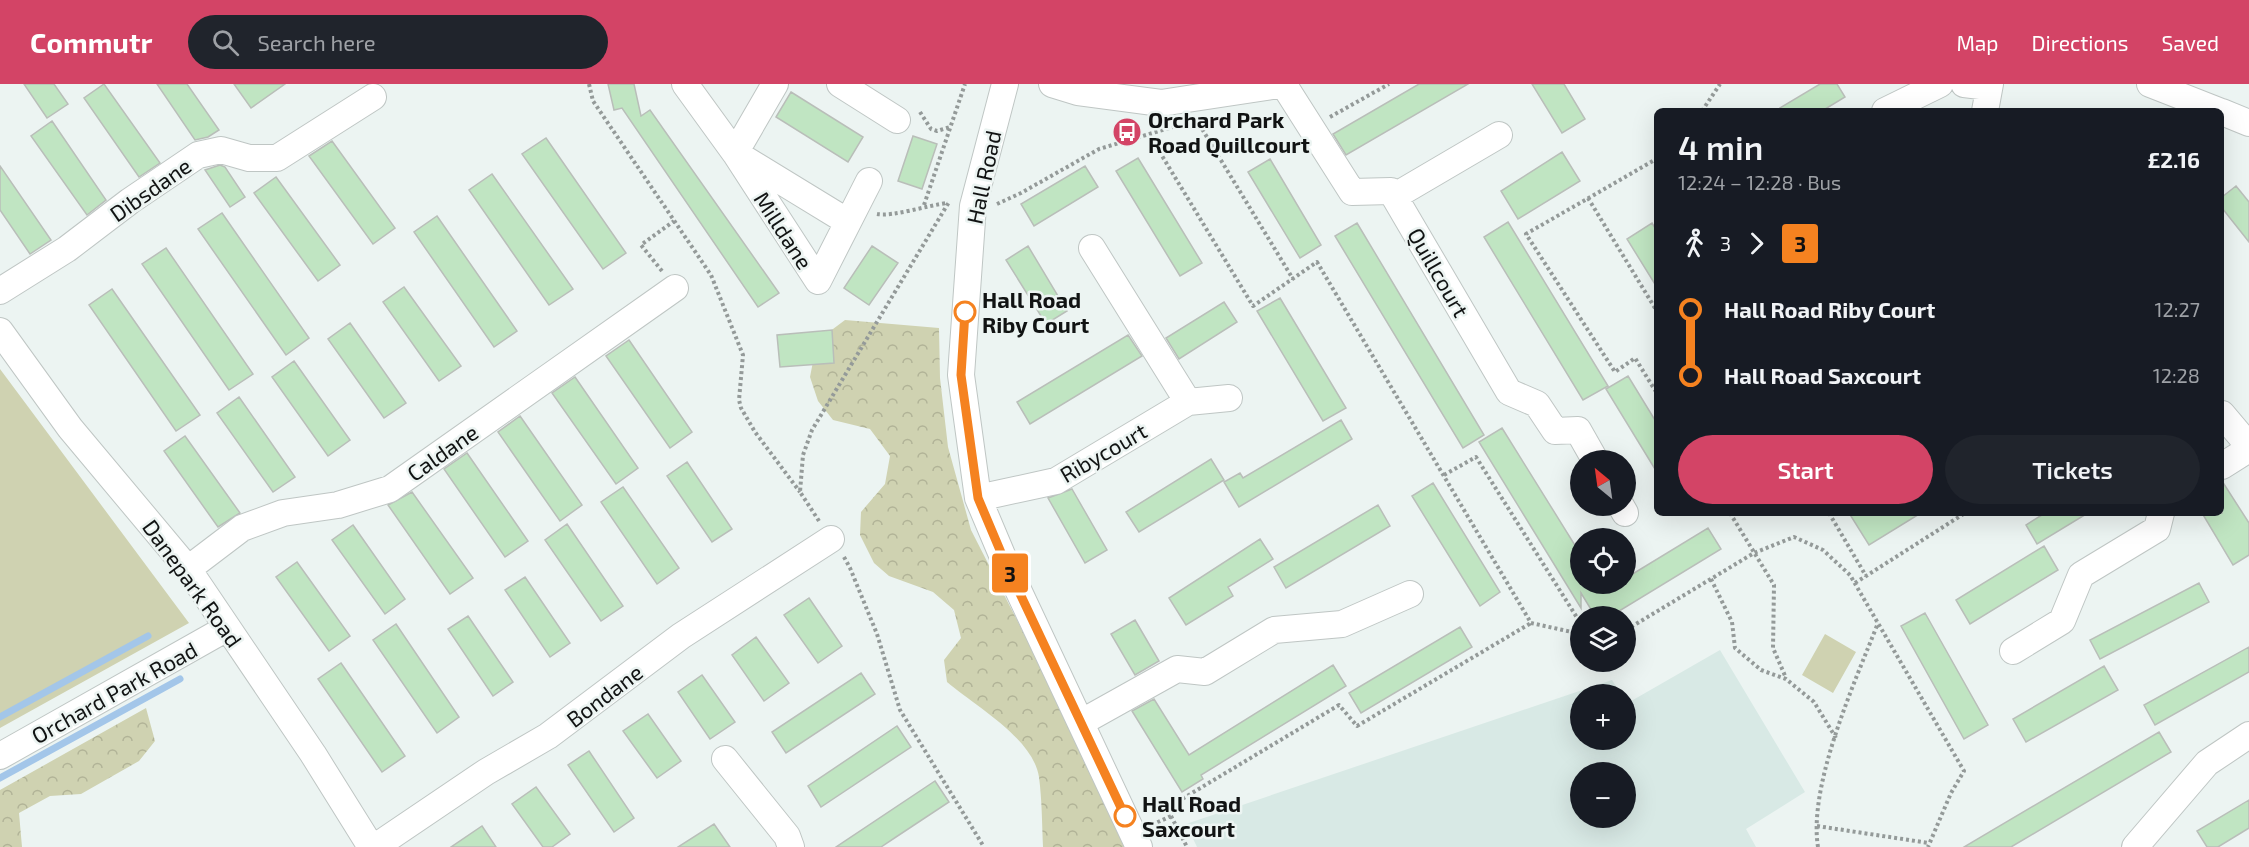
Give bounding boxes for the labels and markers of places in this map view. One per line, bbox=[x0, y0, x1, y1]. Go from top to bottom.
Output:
place label: Orchard Park Road Quillcourt bbox=[1148, 106, 1310, 158]
bus stop icon: Orchard Park Road Quillcourt bbox=[1111, 116, 1143, 148]
place label: Hall Road Riby Court bbox=[982, 286, 1089, 338]
marker: Hall Road Riby Court bbox=[954, 301, 976, 323]
place label: Hall Road Saxcourt bbox=[1142, 790, 1241, 841]
marker: Hall Road Saxcourt bbox=[1114, 805, 1136, 827]

